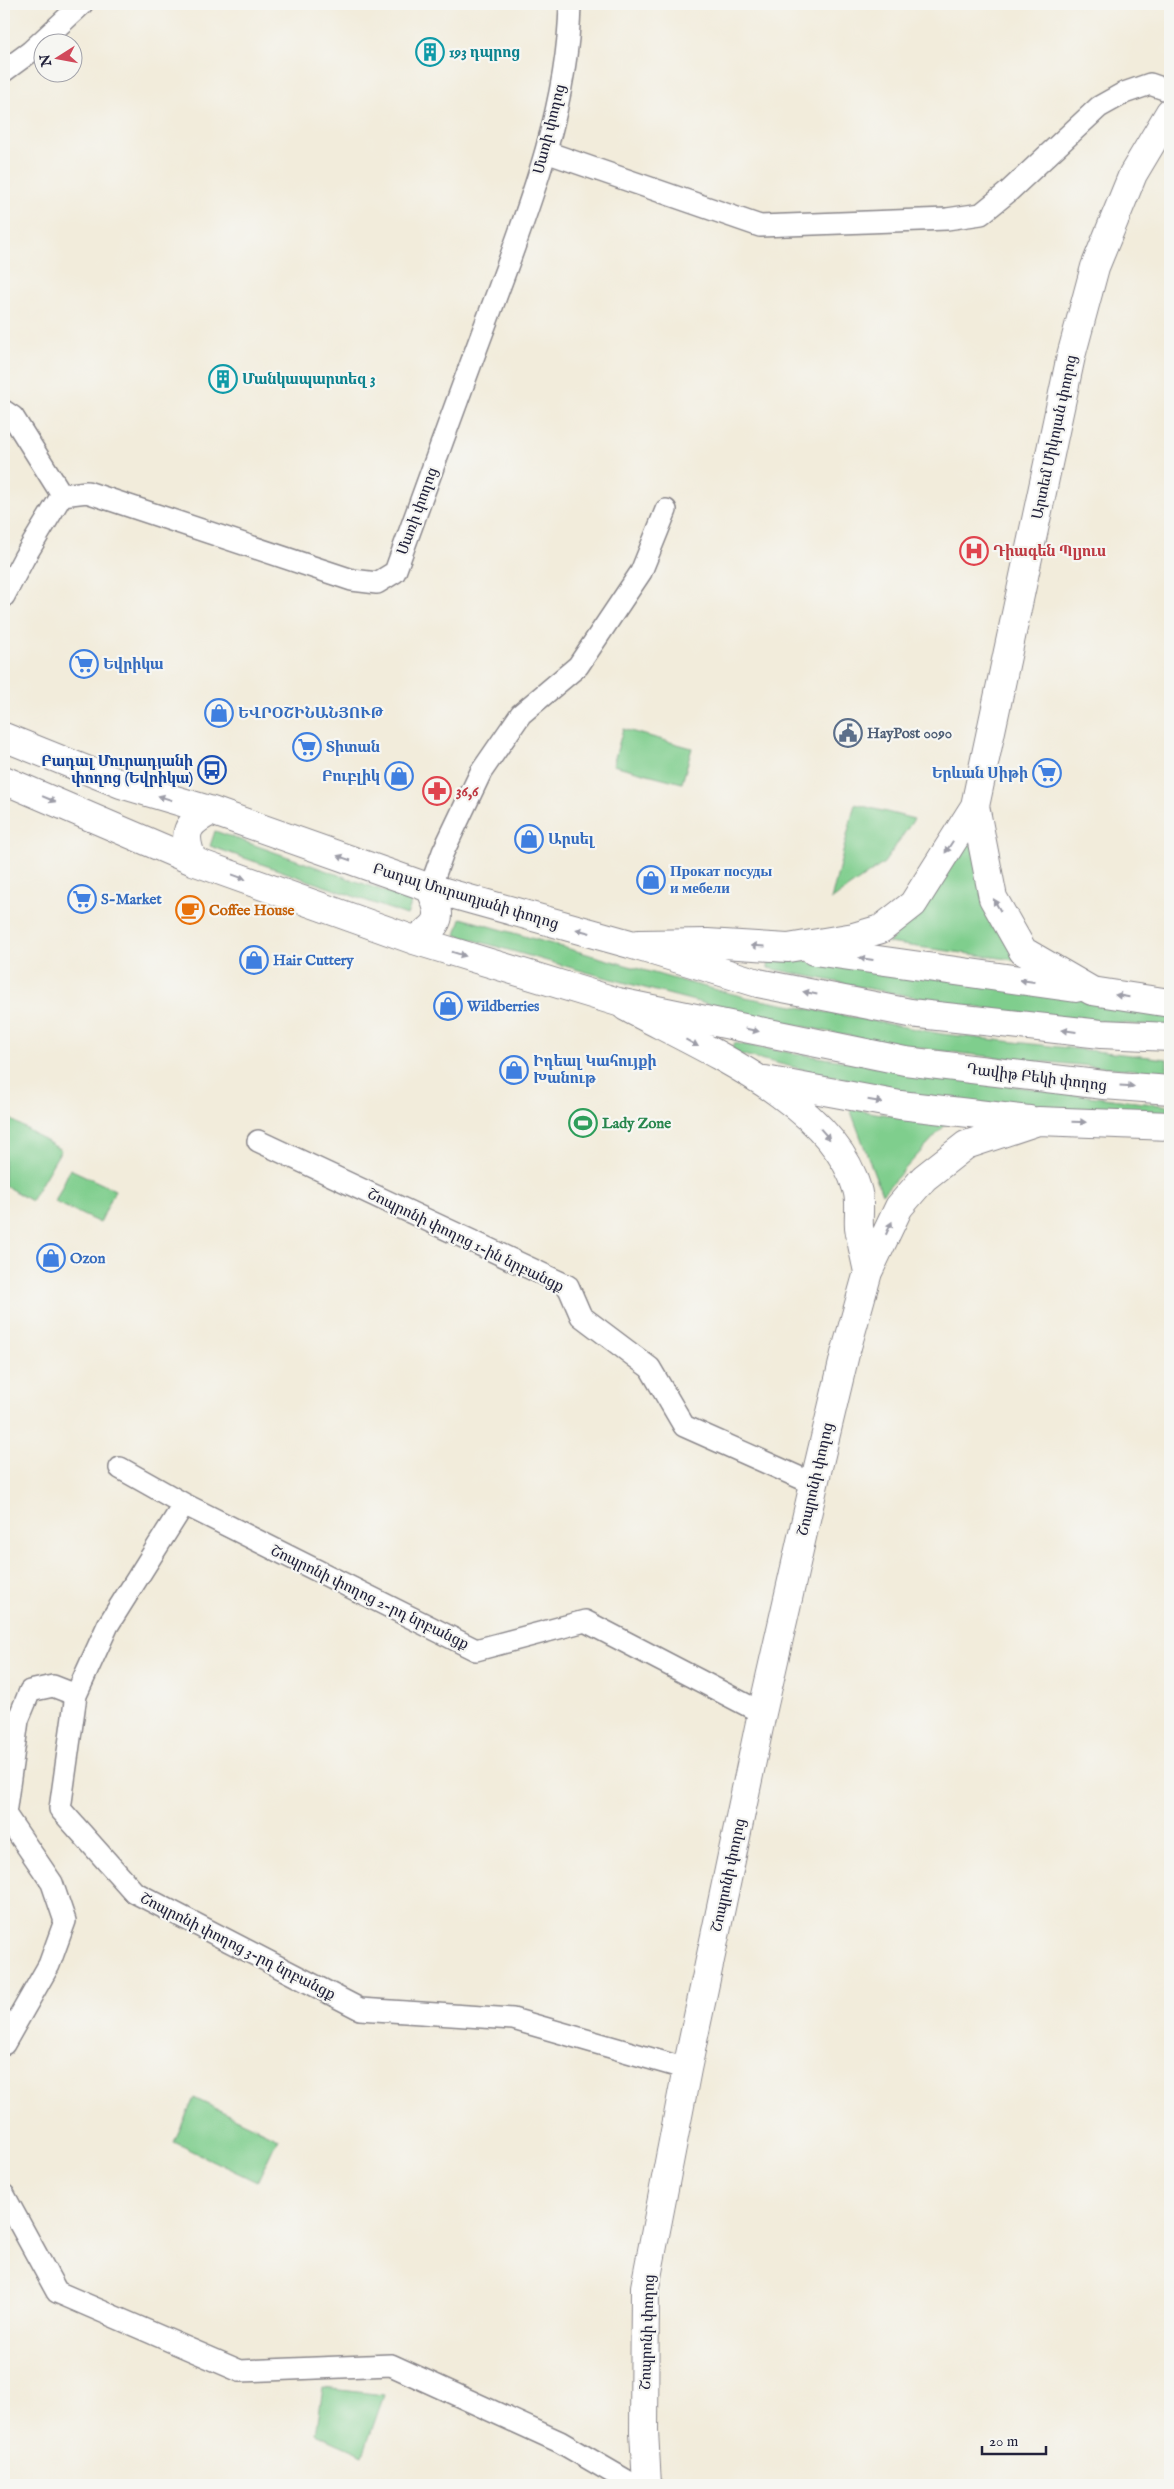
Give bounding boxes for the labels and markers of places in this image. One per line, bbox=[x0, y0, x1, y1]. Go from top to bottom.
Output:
building icon: 193 դպրոց bbox=[415, 37, 445, 67]
place label: 193 դպրոց bbox=[449, 43, 521, 62]
building icon: Մանկապարտեզ 3 bbox=[208, 364, 238, 394]
place label: Մանկապարտեզ 3 bbox=[242, 370, 376, 389]
hospital icon: Դիագեն Պլյուս bbox=[959, 536, 989, 566]
place label: Դիագեն Պլյուս bbox=[993, 542, 1106, 561]
supermarket icon: Եվրիկա bbox=[69, 649, 99, 679]
place label: Եվրիկա bbox=[103, 655, 164, 674]
shop icon: ԵՎՐՕՇԻՆԱՆՅՈՒԹ bbox=[204, 698, 234, 728]
place label: ԵՎՐՕՇԻՆԱՆՅՈՒԹ bbox=[238, 704, 383, 723]
public building icon: HayPost 0090 bbox=[833, 718, 863, 748]
place label: HayPost 0090 bbox=[867, 724, 952, 743]
supermarket icon: Տիտան bbox=[292, 732, 322, 762]
place label: Տիտան bbox=[326, 738, 380, 757]
place label: Բադալ Մուրադյանի փողոց (Եվրիկա) bbox=[41, 752, 193, 788]
bus stop icon: Բադալ Մուրադյանի փողոց (Եվրիկա) bbox=[197, 755, 227, 785]
supermarket icon: Երևան Սիթի bbox=[1032, 758, 1062, 788]
shop icon: Բուբլիկ bbox=[384, 761, 414, 791]
place label: Երևան Սիթի bbox=[932, 764, 1028, 783]
place label: Բուբլիկ bbox=[322, 767, 380, 786]
pharmacy icon: 36,6 bbox=[422, 776, 452, 806]
place label: 36,6 bbox=[456, 782, 479, 801]
shop icon: Արսել bbox=[514, 824, 544, 854]
place label: Արսել bbox=[548, 830, 596, 849]
place label: Прокат посуды и мебели bbox=[670, 862, 772, 898]
shop icon: Прокат посуды и мебели bbox=[636, 865, 666, 895]
supermarket icon: S-Market bbox=[67, 884, 97, 914]
place label: S-Market bbox=[101, 890, 163, 909]
cafe icon: Coffee House bbox=[175, 895, 205, 925]
place label: Coffee House bbox=[209, 901, 294, 920]
shop icon: Hair Cuttery bbox=[239, 945, 269, 975]
place label: Hair Cuttery bbox=[273, 951, 354, 970]
shop icon: Wildberries bbox=[433, 991, 463, 1021]
place label: Wildberries bbox=[466, 997, 540, 1016]
place label: Իդեալ Կահույքի Խանութ bbox=[533, 1052, 656, 1088]
shop icon: Իդեալ Կահույքի Խանութ bbox=[499, 1055, 529, 1085]
sports icon: Lady Zone bbox=[568, 1108, 598, 1138]
place label: Lady Zone bbox=[602, 1114, 671, 1133]
shop icon: Ozon bbox=[36, 1243, 66, 1273]
place label: Ozon bbox=[70, 1249, 105, 1268]

